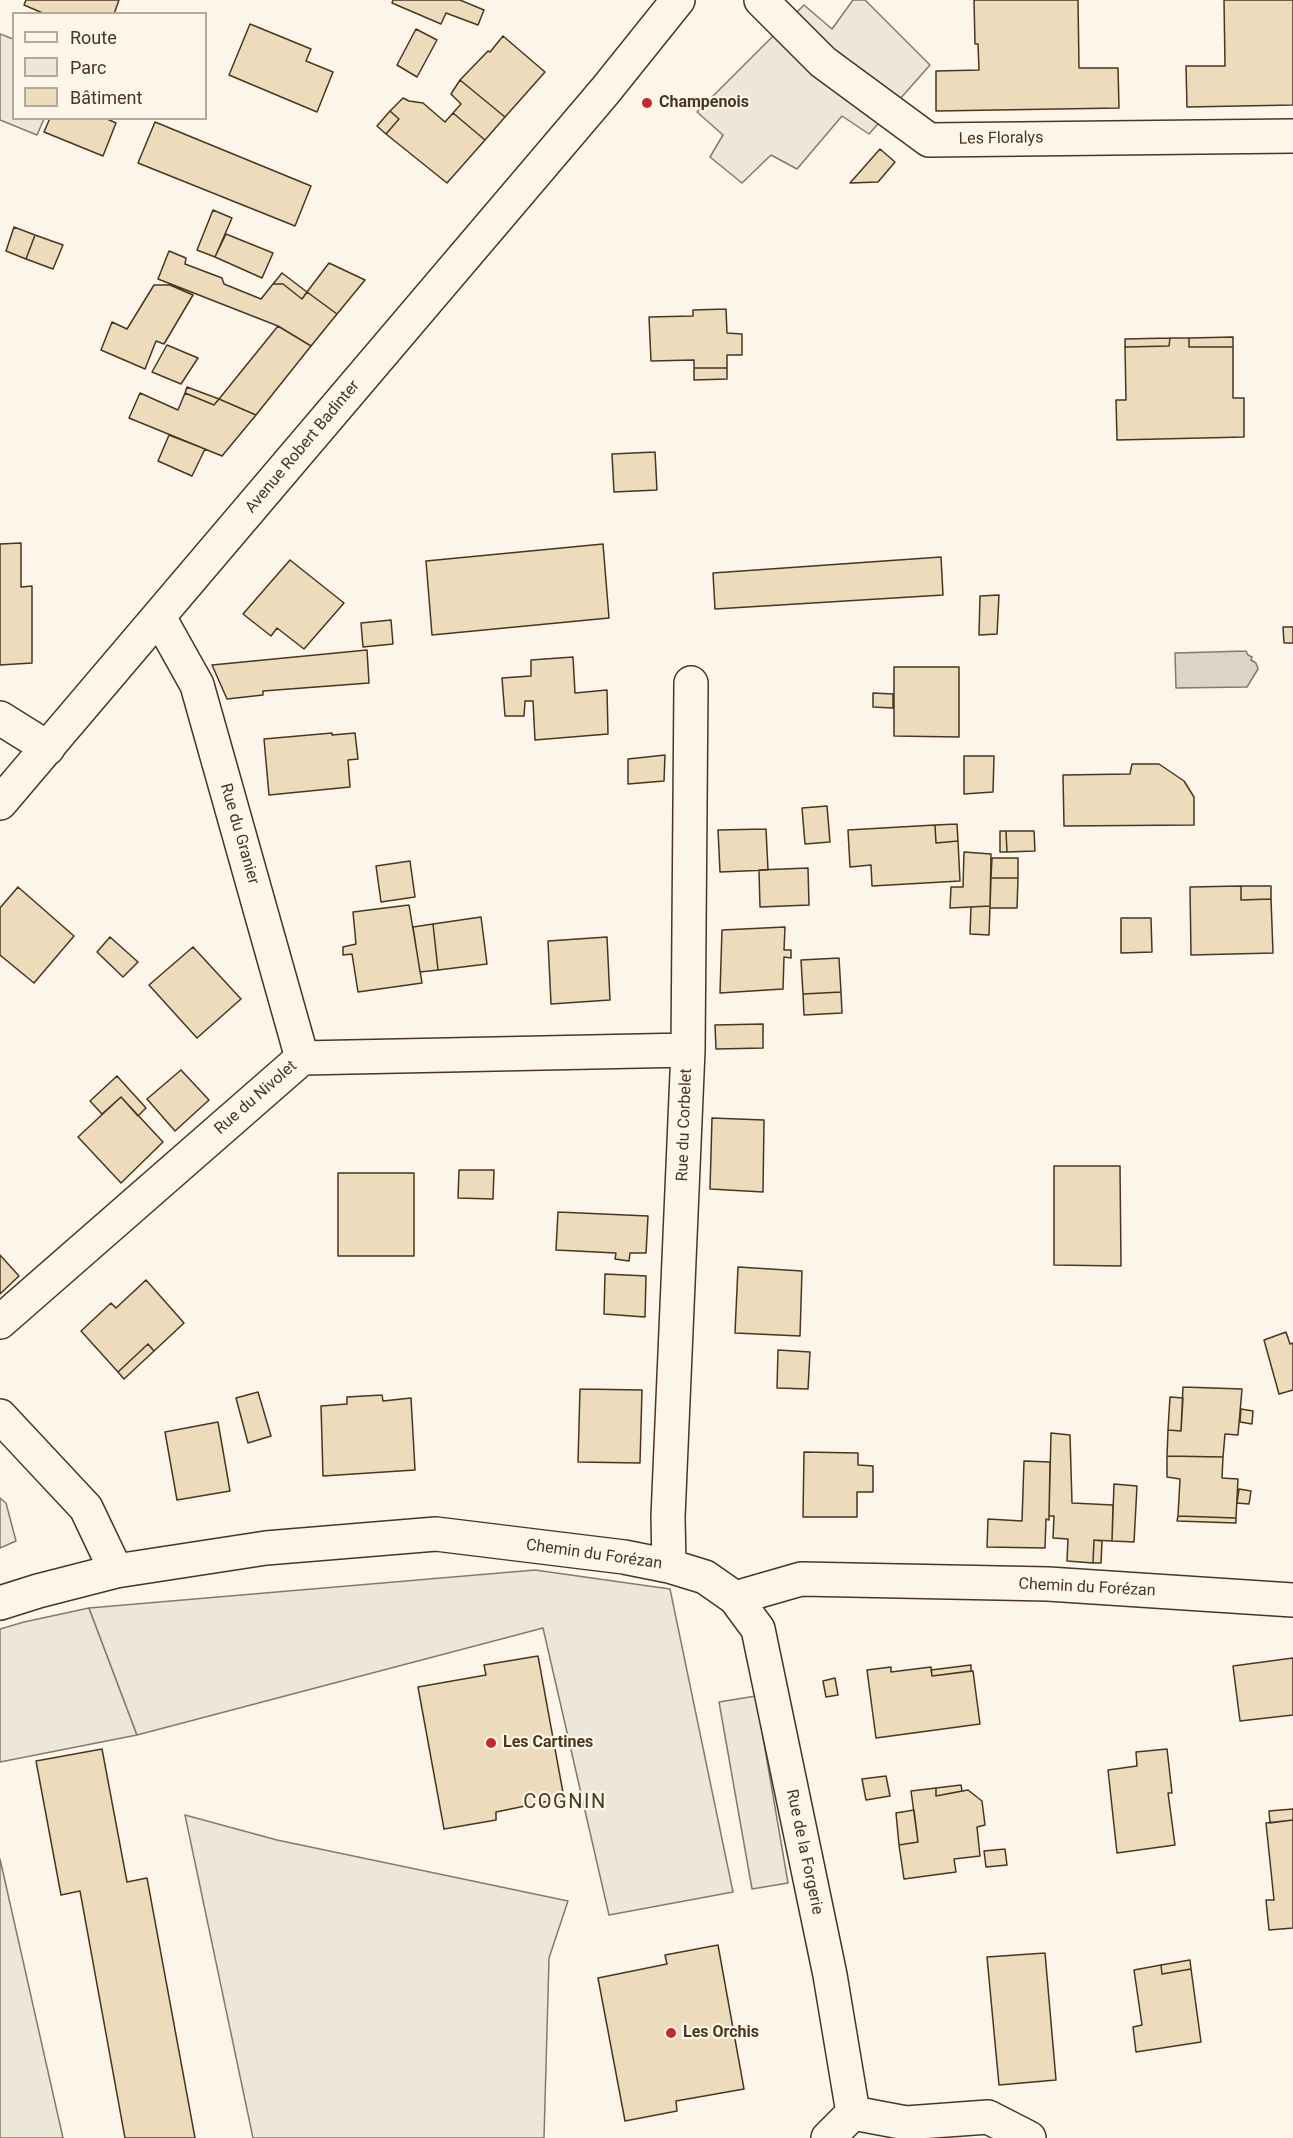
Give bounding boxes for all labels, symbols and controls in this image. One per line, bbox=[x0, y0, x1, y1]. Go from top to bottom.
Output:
legend bbox=[12, 12, 207, 120]
text: Route bbox=[70, 27, 117, 48]
text: Parc bbox=[70, 57, 106, 78]
text: Bâtiment bbox=[70, 87, 142, 108]
place label: Champenois bbox=[659, 93, 749, 113]
marker: Champenois bbox=[640, 96, 654, 110]
street label: Les Floralys bbox=[958, 129, 1044, 149]
street label: Avenue Robert Badinter bbox=[242, 377, 364, 517]
street label: Rue du Granier bbox=[215, 781, 263, 887]
street label: Rue du Nivolet bbox=[211, 1057, 301, 1139]
street label: Rue du Corbelet bbox=[673, 1068, 697, 1182]
street label: Chemin du Forézan bbox=[525, 1536, 663, 1574]
street label: Chemin du Forézan bbox=[1018, 1575, 1156, 1601]
place label: Les Cartines bbox=[503, 1733, 593, 1753]
marker: Les Cartines bbox=[484, 1736, 498, 1750]
street label: Rue de la Forgerie bbox=[781, 1788, 827, 1916]
district label: COGNIN bbox=[523, 1791, 607, 1815]
place label: Les Orchis bbox=[683, 2023, 759, 2043]
marker: Les Orchis bbox=[664, 2026, 678, 2040]

